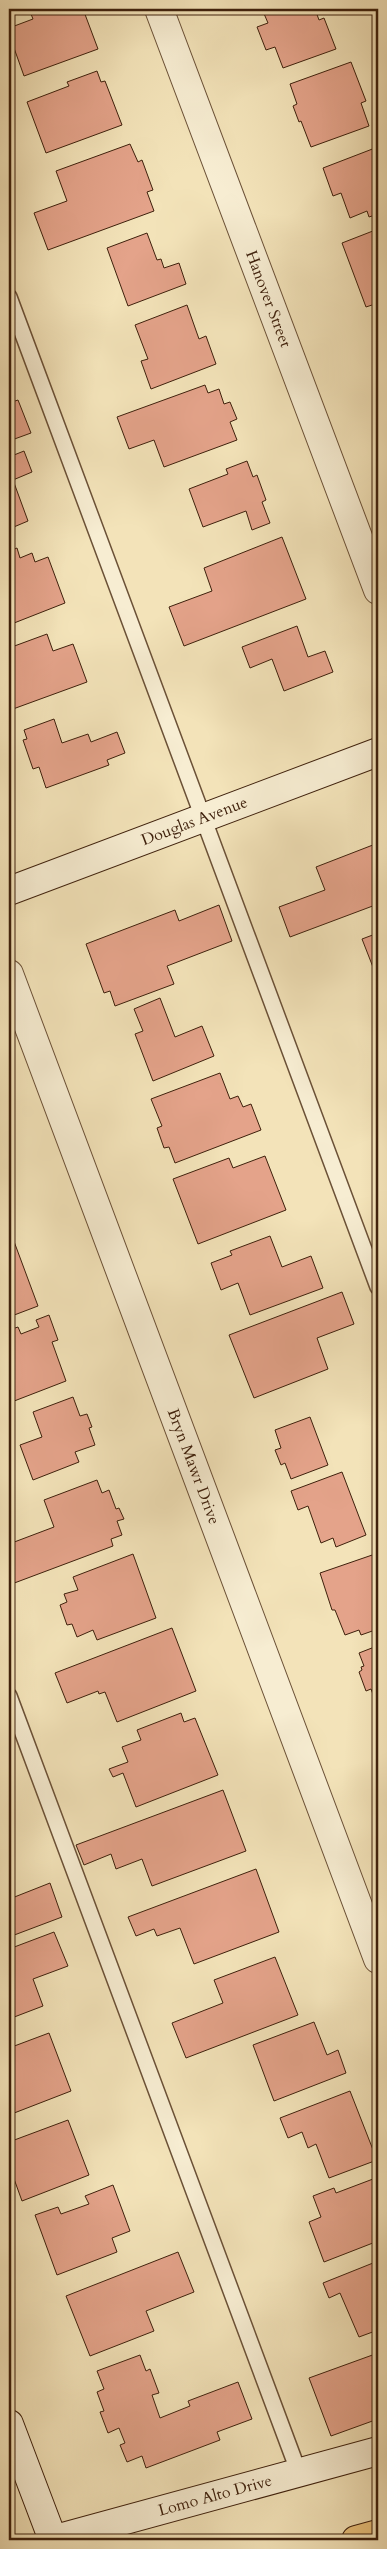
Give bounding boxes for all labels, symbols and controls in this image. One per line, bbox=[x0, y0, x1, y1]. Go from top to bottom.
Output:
street label: Hanover Street bbox=[240, 247, 297, 351]
street label: Douglas Avenue bbox=[138, 791, 251, 851]
street label: Bryn Mawr Drive bbox=[162, 1405, 225, 1528]
street label: Lomo Alto Drive bbox=[156, 2469, 274, 2522]

